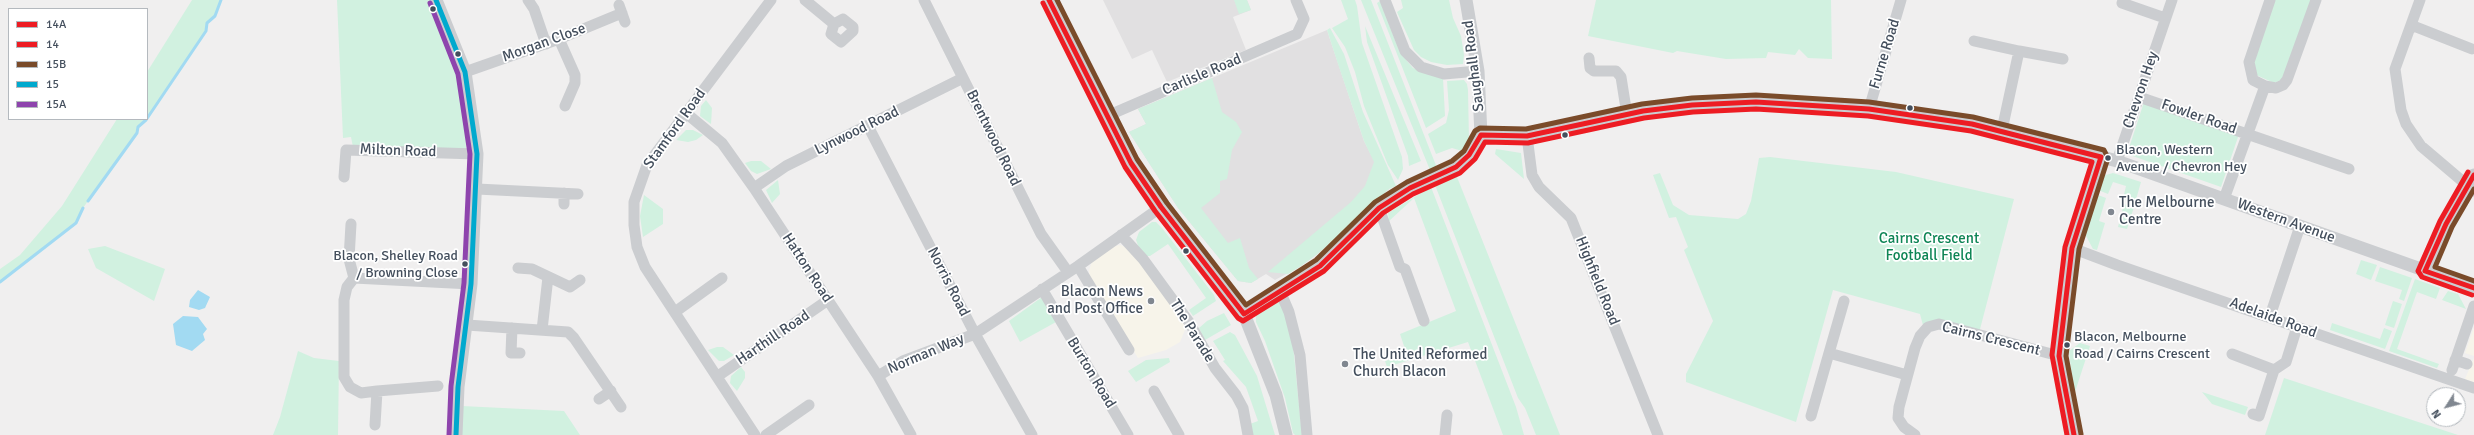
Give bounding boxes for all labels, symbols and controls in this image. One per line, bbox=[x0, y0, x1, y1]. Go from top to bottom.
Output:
unlabelled marker bbox=[428, 4, 438, 14]
legend bbox=[8, 8, 148, 120]
text: 14A bbox=[46, 17, 66, 32]
street label: Furne Road bbox=[1866, 17, 1904, 91]
street label: Saughall Road bbox=[1459, 19, 1489, 113]
street label: Morgan Close bbox=[500, 20, 588, 66]
text: 14 bbox=[46, 37, 59, 52]
unlabelled marker bbox=[453, 49, 463, 59]
street label: Chevron Hey bbox=[2119, 49, 2163, 131]
street label: Carlisle Road bbox=[1160, 50, 1244, 100]
text: 15B bbox=[46, 57, 66, 72]
text: 15 bbox=[46, 77, 59, 92]
street label: Stamford Road bbox=[640, 85, 710, 173]
street label: Brentwood Road bbox=[962, 87, 1024, 189]
street label: Fowler Road bbox=[2159, 96, 2239, 138]
text: 15A bbox=[46, 97, 66, 112]
street label: Lynwood Road bbox=[812, 103, 902, 159]
unlabelled marker bbox=[1905, 103, 1915, 113]
unlabelled marker bbox=[1560, 130, 1570, 140]
street label: Milton Road bbox=[359, 141, 437, 161]
place label: Blacon, Western Avenue / Chevron Hey bbox=[2116, 142, 2247, 174]
marker: Blacon, Western Avenue / Chevron Hey bbox=[2103, 153, 2113, 163]
place label: The Melbourne Centre bbox=[2119, 194, 2215, 229]
street label: Western Avenue bbox=[2235, 195, 2337, 247]
marker: The Melbourne Centre bbox=[2106, 207, 2116, 217]
street label: Hatton Road bbox=[778, 230, 836, 306]
park label: Cairns Crescent Football Field bbox=[1879, 230, 1979, 265]
street label: Highfield Road bbox=[1571, 234, 1623, 328]
street label: Norris Road bbox=[923, 244, 973, 320]
unlabelled marker bbox=[1181, 246, 1191, 256]
place label: Blacon, Shelley Road / Browning Close bbox=[333, 248, 458, 280]
marker: Blacon, Shelley Road / Browning Close bbox=[460, 259, 470, 269]
place label: Blacon News and Post Office bbox=[1047, 283, 1143, 318]
street label: Adelaide Road bbox=[2227, 294, 2319, 342]
marker: Blacon News and Post Office bbox=[1146, 296, 1156, 306]
street label: The Parade bbox=[1166, 296, 1218, 366]
street label: Harthill Road bbox=[733, 307, 813, 369]
street label: Cairns Crescent bbox=[1940, 318, 2042, 360]
place label: Blacon, Melbourne Road / Cairns Crescent bbox=[2074, 329, 2210, 362]
street label: Norman Way bbox=[885, 330, 967, 378]
street label: Burton Road bbox=[1063, 334, 1119, 412]
marker: Blacon, Melbourne Road / Cairns Crescent bbox=[2062, 340, 2072, 350]
place label: The United Reformed Church Blacon bbox=[1353, 346, 1487, 381]
marker: The United Reformed Church Blacon bbox=[1340, 359, 1350, 369]
north arrow bbox=[2426, 387, 2466, 427]
text: N bbox=[2429, 407, 2444, 421]

